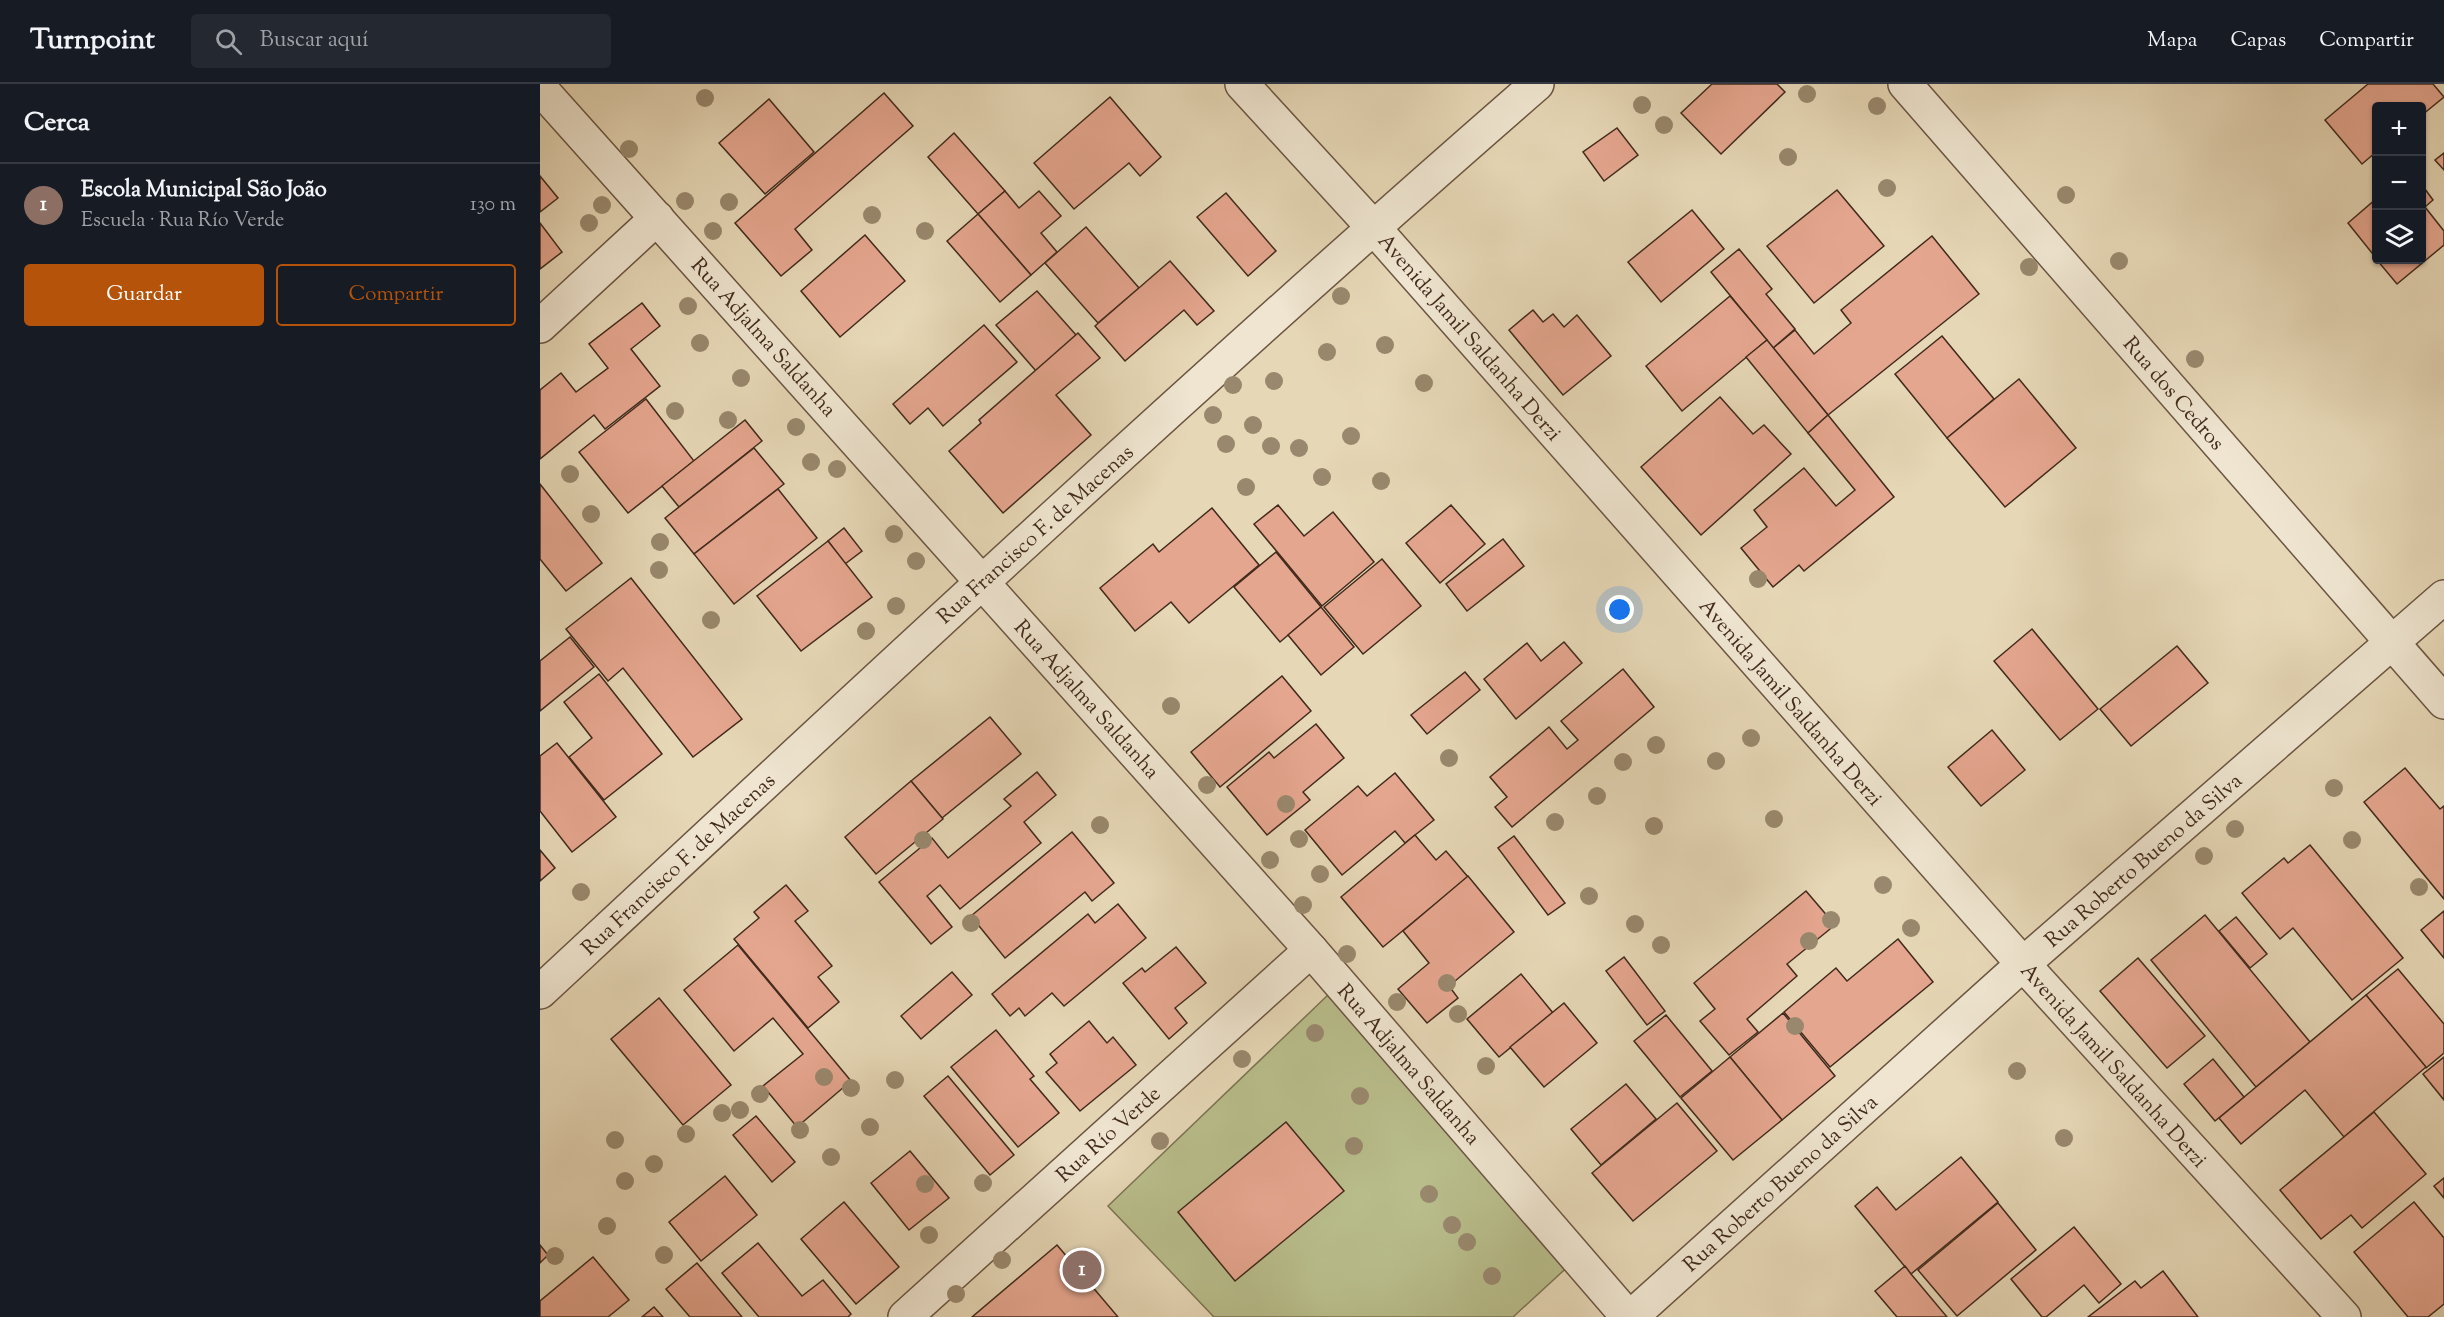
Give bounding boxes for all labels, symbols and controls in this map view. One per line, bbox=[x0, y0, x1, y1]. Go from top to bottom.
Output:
search box bbox=[191, 14, 611, 68]
text: Turnpoint bbox=[30, 21, 155, 61]
icon: search bbox=[212, 25, 245, 58]
text: Buscar aquí bbox=[260, 25, 369, 57]
text: Mapa bbox=[2147, 26, 2197, 56]
text: Capas bbox=[2230, 26, 2286, 56]
text: Compartir bbox=[2319, 26, 2414, 56]
map controls bbox=[2372, 102, 2426, 264]
button: + bbox=[2372, 102, 2426, 156]
text: Cerca bbox=[24, 105, 90, 142]
button: − bbox=[2372, 156, 2426, 210]
text: Escola Municipal São João bbox=[81, 175, 327, 207]
text: 1 bbox=[40, 191, 47, 220]
text: 130 m bbox=[470, 191, 516, 220]
text: Escuela · Rua Río Verde bbox=[81, 207, 284, 236]
button: layers bbox=[2372, 210, 2426, 264]
street label: Avenida Jamil Saldanha Derzi bbox=[1370, 228, 1567, 449]
street label: Rua Adjalma Saldanha bbox=[683, 252, 843, 425]
button: Guardar bbox=[24, 264, 264, 326]
button: Compartir bbox=[276, 264, 516, 326]
street label: Rua dos Cedros bbox=[2115, 331, 2230, 458]
street label: Rua Francisco F. de Macenas bbox=[931, 439, 1141, 632]
street label: Avenida Jamil Saldanha Derzi bbox=[1691, 593, 1888, 814]
your location bbox=[1605, 595, 1634, 624]
street label: Rua Adjalma Saldanha bbox=[1006, 614, 1166, 787]
street label: Rua Francisco F. de Macenas bbox=[576, 767, 783, 964]
street label: Rua Roberto Bueno da Silva bbox=[2039, 767, 2250, 956]
street label: Avenida Jamil Saldanha Derzi bbox=[2012, 957, 2213, 1175]
street label: Rua Adjalma Saldanha bbox=[1329, 978, 1486, 1153]
street label: Rua Río Verde bbox=[1050, 1080, 1168, 1191]
street label: Rua Roberto Bueno da Silva bbox=[1677, 1089, 1886, 1280]
pin: 1 bbox=[1062, 1248, 1102, 1292]

